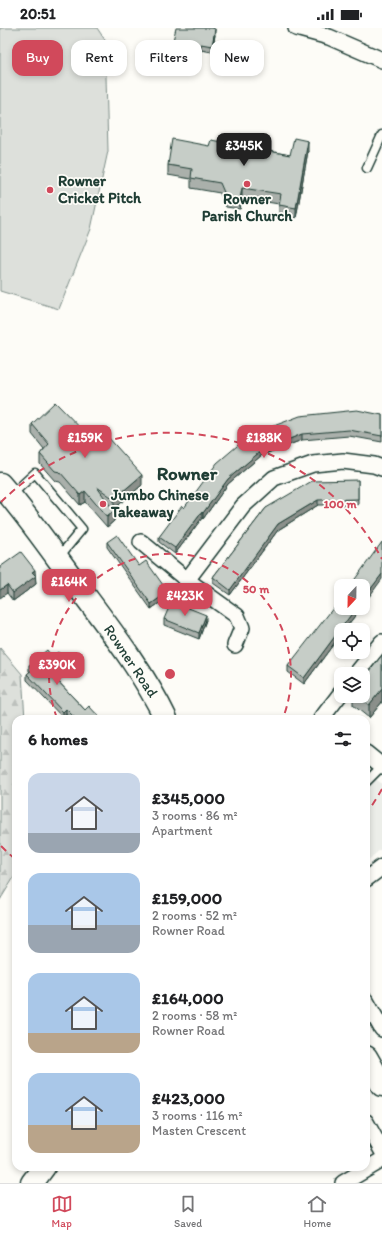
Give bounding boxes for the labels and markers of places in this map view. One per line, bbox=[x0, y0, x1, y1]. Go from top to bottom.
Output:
pin: £345K bbox=[216, 133, 272, 167]
place label: Rowner Cricket Pitch bbox=[58, 172, 142, 207]
marker: Rowner Parish Church bbox=[242, 179, 252, 189]
marker: Rowner Cricket Pitch bbox=[45, 185, 55, 195]
place label: Rowner Parish Church bbox=[202, 190, 293, 225]
pin: £159K bbox=[57, 425, 113, 459]
pin: £188K bbox=[236, 425, 292, 459]
place label: Jumbo Chinese Takeaway bbox=[110, 486, 209, 522]
marker: Jumbo Chinese Takeaway bbox=[98, 499, 108, 509]
pin: £164K bbox=[41, 569, 97, 603]
pin: £423K bbox=[157, 583, 213, 617]
pin: £390K bbox=[29, 652, 85, 686]
centre of rings bbox=[163, 667, 177, 681]

